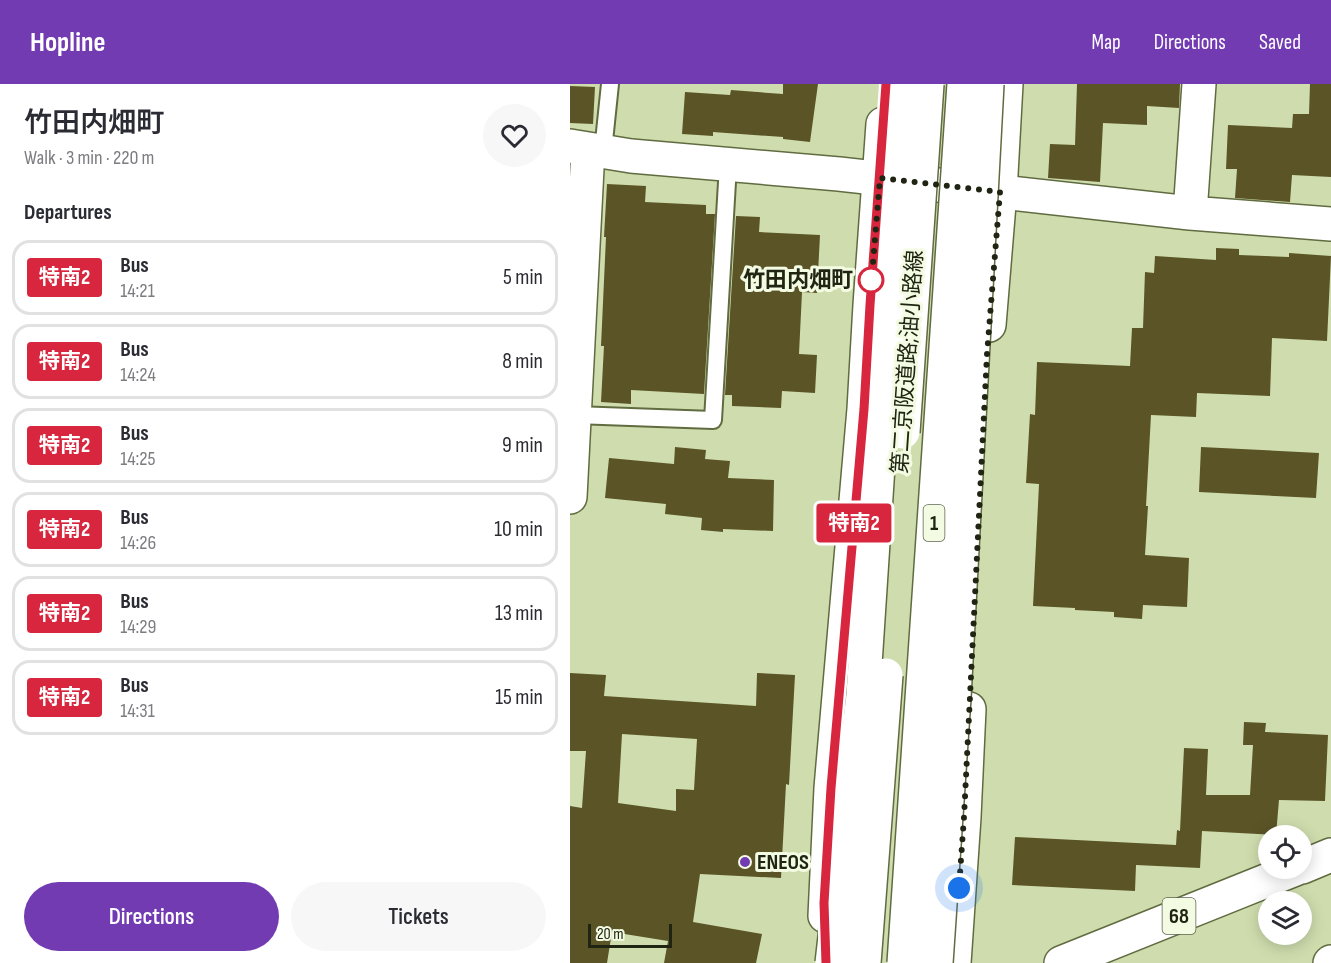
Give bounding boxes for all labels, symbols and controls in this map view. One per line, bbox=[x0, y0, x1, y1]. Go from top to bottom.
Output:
text: Hopline bbox=[30, 26, 105, 59]
text: Map bbox=[1091, 30, 1121, 55]
text: Directions bbox=[1154, 30, 1226, 55]
text: Saved bbox=[1259, 30, 1301, 55]
button: heart bbox=[483, 104, 546, 167]
text: 竹田内畑町 bbox=[24, 107, 164, 140]
text: Walk · 3 min · 220 m bbox=[24, 146, 154, 170]
text: Departures bbox=[24, 199, 112, 226]
street label: 第二京阪道路;油小路線 bbox=[887, 249, 929, 475]
text: Bus bbox=[120, 252, 149, 279]
text: 5 min bbox=[503, 264, 543, 291]
text: 特南2 bbox=[39, 265, 90, 290]
place label: 竹田内畑町 bbox=[743, 267, 853, 294]
marker: 竹田内畑町 bbox=[858, 267, 884, 293]
text: 14:21 bbox=[120, 279, 155, 303]
text: Bus bbox=[120, 336, 149, 363]
text: 8 min bbox=[502, 348, 543, 375]
text: 特南2 bbox=[39, 349, 90, 374]
text: 14:24 bbox=[120, 363, 156, 387]
text: Bus bbox=[120, 420, 149, 447]
text: 9 min bbox=[502, 432, 543, 459]
text: 特南2 bbox=[39, 433, 90, 458]
text: 14:25 bbox=[120, 447, 156, 471]
text: Bus bbox=[120, 504, 149, 531]
line badge: 特南2 bbox=[820, 504, 888, 542]
road number: 1 bbox=[924, 505, 944, 541]
text: 特南2 bbox=[828, 511, 880, 536]
text: 10 min bbox=[494, 516, 543, 543]
text: 特南2 bbox=[39, 517, 90, 542]
text: 14:26 bbox=[120, 531, 156, 555]
text: Bus bbox=[120, 588, 149, 615]
text: 13 min bbox=[495, 600, 543, 627]
text: 特南2 bbox=[39, 601, 90, 626]
text: 14:29 bbox=[120, 615, 156, 639]
text: Bus bbox=[120, 672, 149, 699]
text: 15 min bbox=[495, 684, 543, 711]
text: 特南2 bbox=[39, 685, 90, 710]
text: 14:31 bbox=[120, 699, 155, 723]
map controls bbox=[1258, 825, 1312, 945]
button: locate bbox=[1258, 825, 1312, 879]
place label: ENEOS bbox=[757, 849, 809, 876]
marker: ENEOS bbox=[738, 855, 752, 869]
your location bbox=[944, 873, 974, 903]
button: Directions bbox=[24, 882, 279, 951]
button: Tickets bbox=[291, 882, 546, 951]
button: layers bbox=[1258, 891, 1312, 945]
road number: 68 bbox=[1162, 898, 1196, 934]
scale bar bbox=[588, 921, 672, 948]
text: 20 m bbox=[597, 925, 624, 944]

